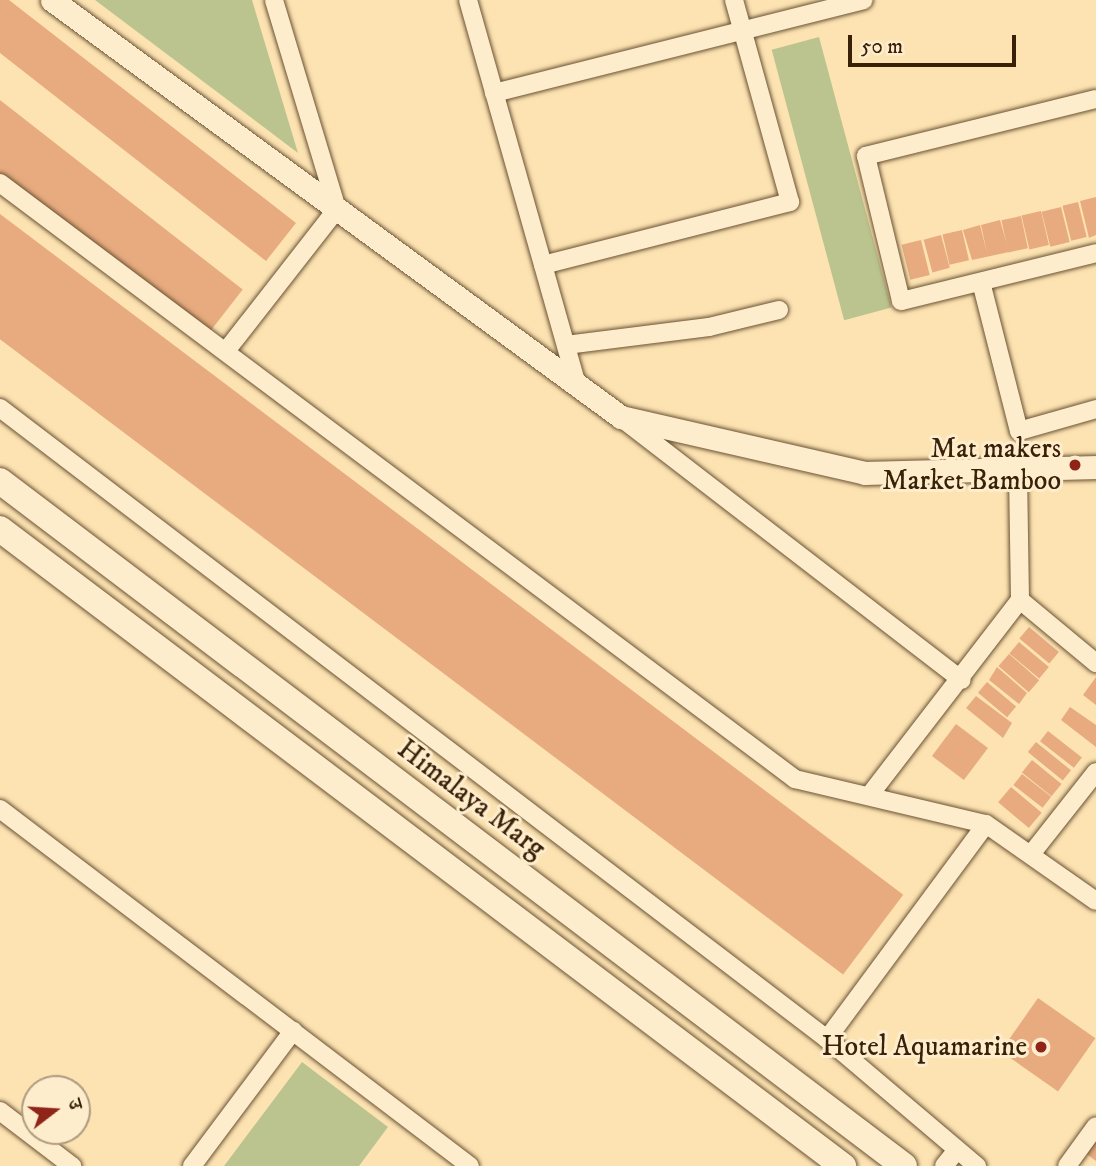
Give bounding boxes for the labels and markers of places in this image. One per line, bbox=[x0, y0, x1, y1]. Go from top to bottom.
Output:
place label: Mat makers Market Bamboo bbox=[882, 432, 1061, 498]
marker: Mat makers Market Bamboo bbox=[1067, 457, 1083, 473]
place label: Hotel Aquamarine bbox=[822, 1030, 1027, 1064]
marker: Hotel Aquamarine bbox=[1033, 1039, 1049, 1055]

